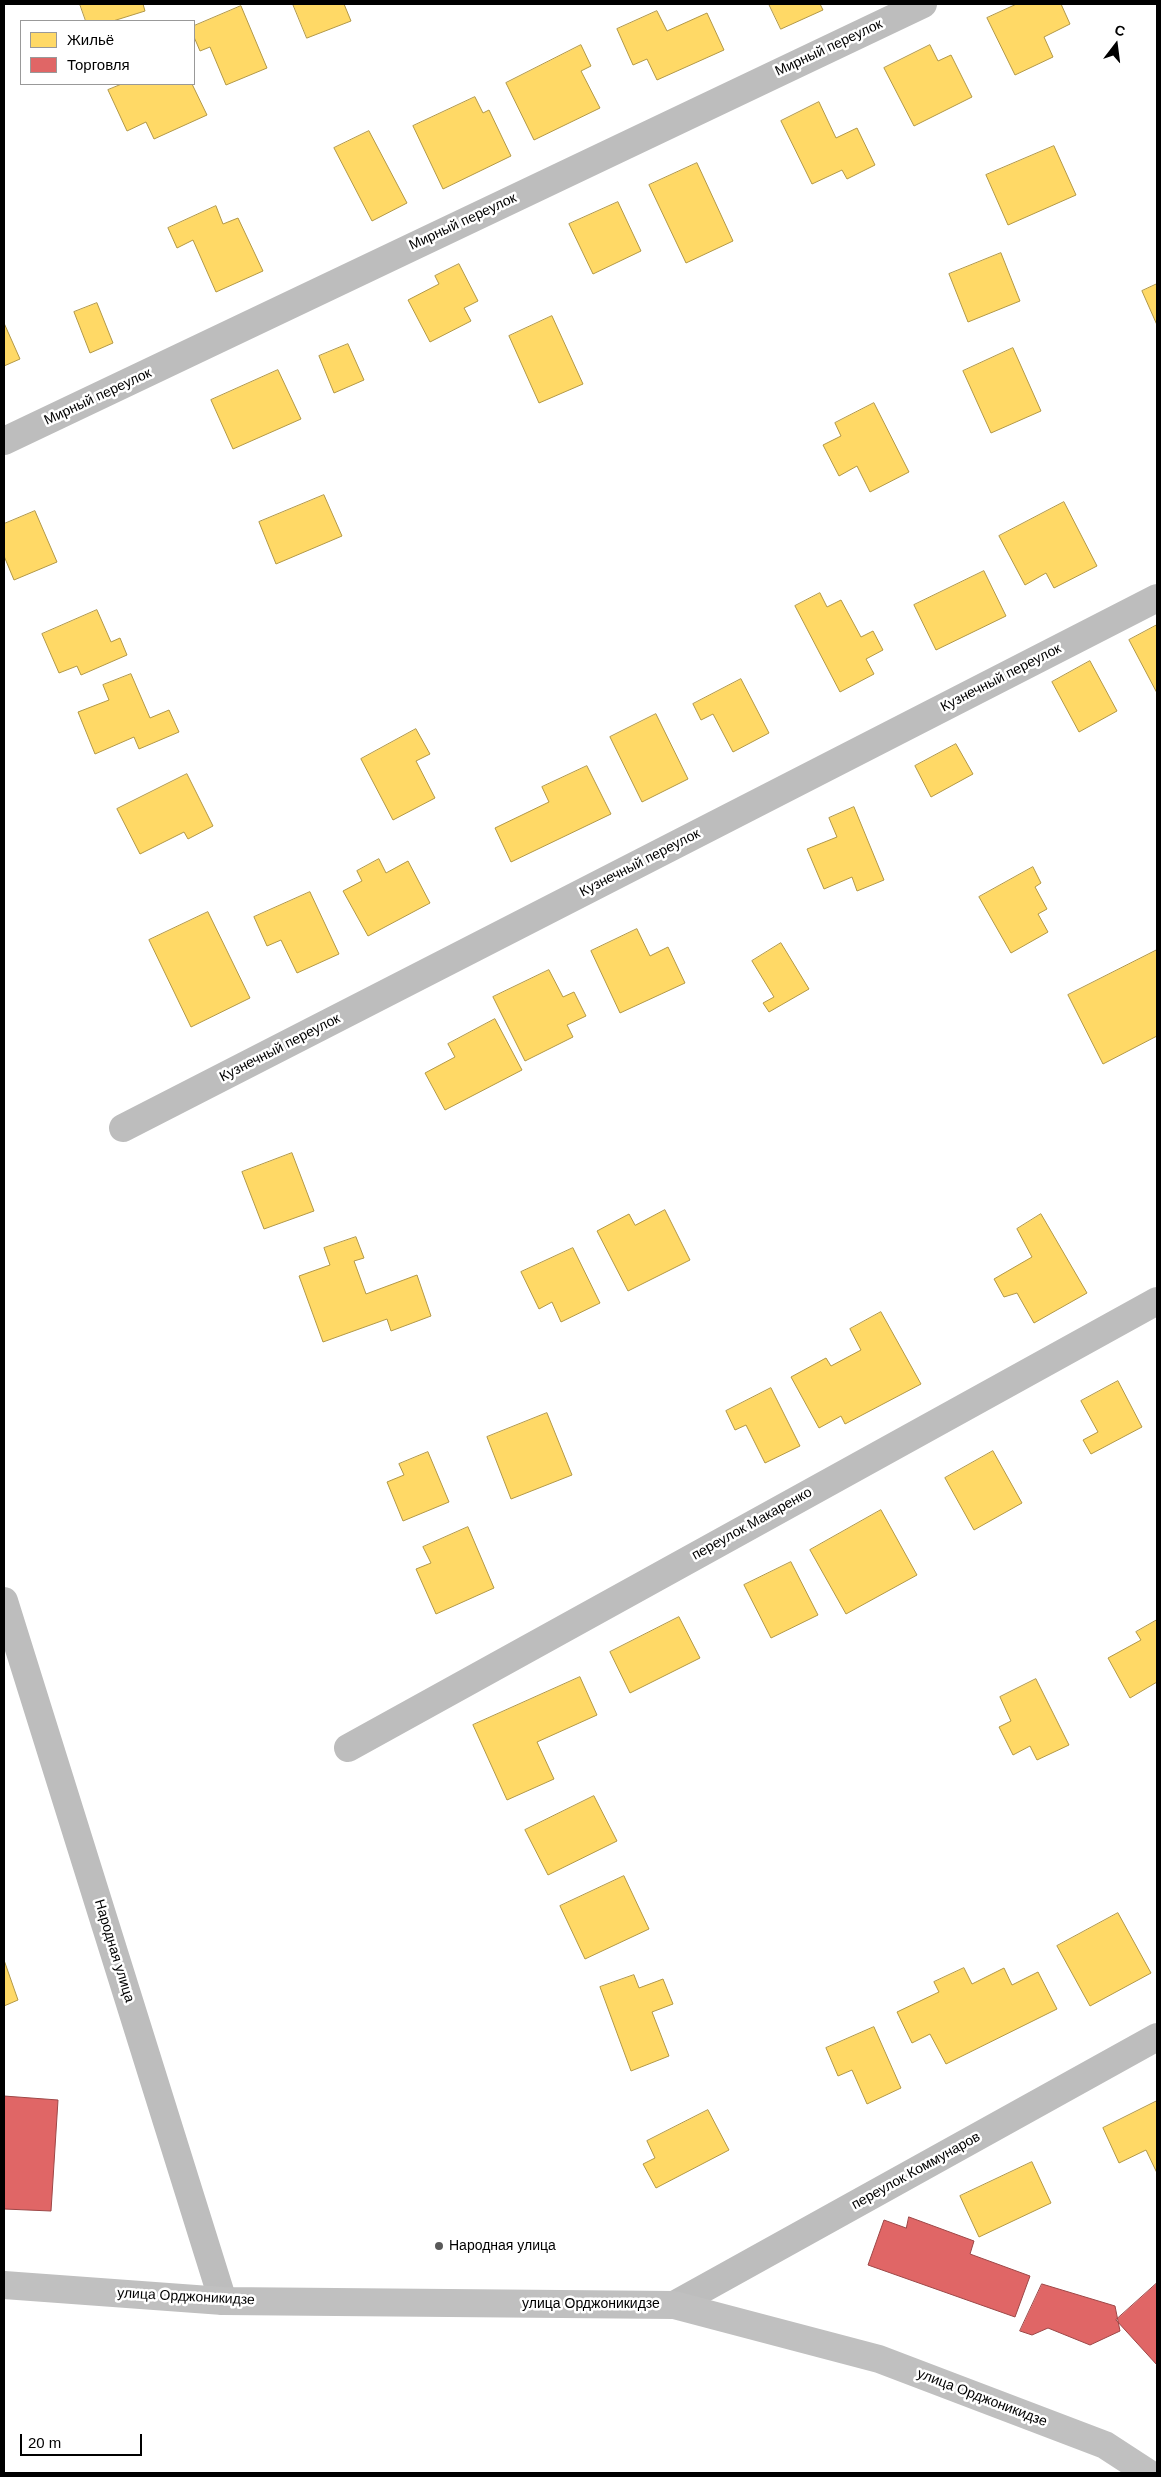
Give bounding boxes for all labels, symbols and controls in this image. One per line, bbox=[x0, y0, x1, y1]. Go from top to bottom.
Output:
street label: Мирный переулок bbox=[773, 16, 885, 80]
legend bbox=[20, 20, 195, 85]
north arrow bbox=[1091, 20, 1141, 70]
text: С bbox=[1113, 21, 1127, 40]
text: Жильё bbox=[67, 31, 114, 48]
text: Торговля bbox=[67, 56, 130, 73]
street label: Мирный переулок bbox=[407, 190, 519, 254]
street label: Мирный переулок bbox=[42, 365, 154, 429]
street label: Кузнечный переулок bbox=[938, 640, 1064, 716]
street label: Кузнечный переулок bbox=[577, 825, 703, 901]
street label: Кузнечный переулок bbox=[217, 1010, 343, 1086]
street label: переулок Макаренко bbox=[689, 1484, 815, 1564]
street label: Народная улица bbox=[90, 1897, 138, 2005]
street label: переулок Коммунаров bbox=[849, 2129, 983, 2213]
place label: Народная улица bbox=[449, 2238, 556, 2254]
marker: Народная улица bbox=[433, 2240, 445, 2252]
street label: улица Орджоникидзе bbox=[117, 2285, 255, 2309]
street label: улица Орджоникидзе bbox=[522, 2296, 660, 2312]
street label: улица Орджоникидзе bbox=[915, 2365, 1049, 2431]
scale bar bbox=[22, 2424, 145, 2456]
text: 20 m bbox=[28, 2434, 61, 2451]

